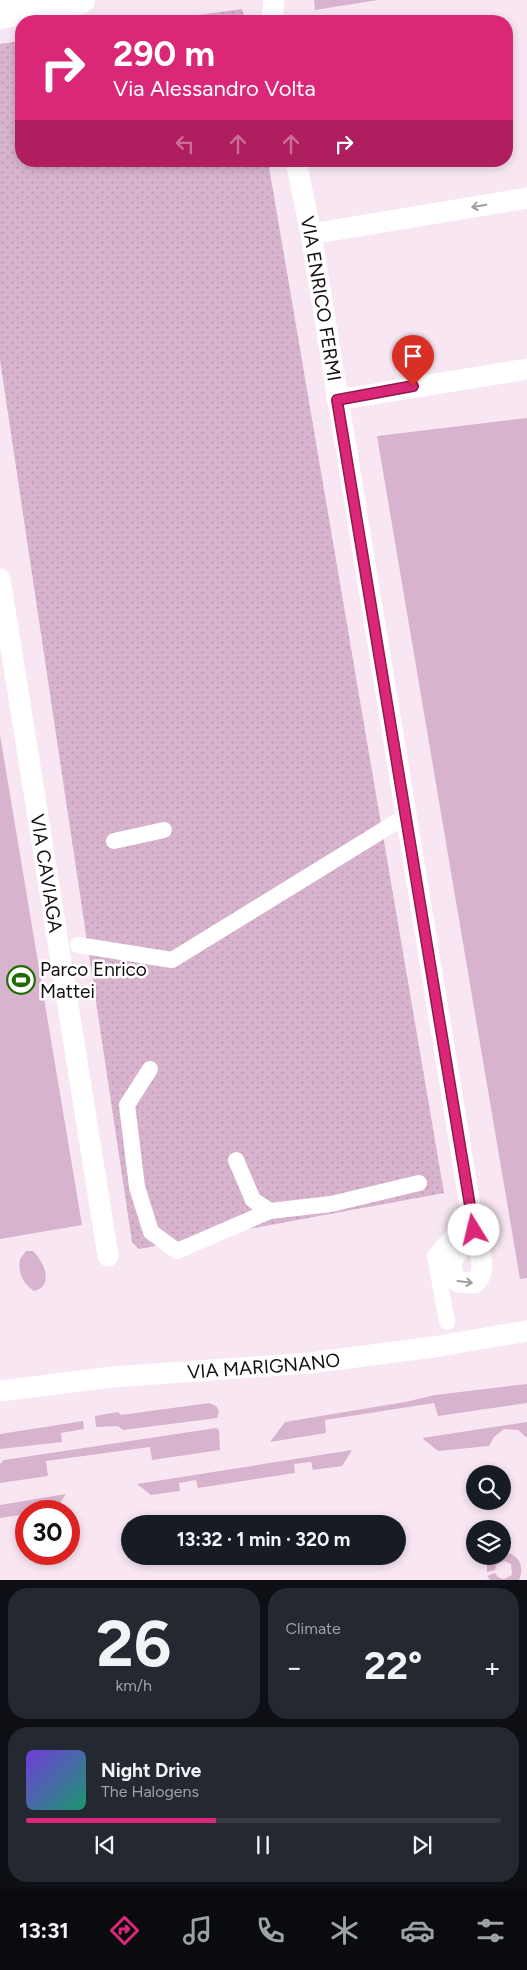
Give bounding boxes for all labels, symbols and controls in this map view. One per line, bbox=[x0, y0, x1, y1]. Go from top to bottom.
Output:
text: 290 m bbox=[113, 33, 215, 75]
icon: right bbox=[30, 35, 95, 100]
text: Via Alessandro Volta bbox=[113, 75, 316, 102]
icon: left bbox=[171, 130, 199, 158]
icon: ahead bbox=[224, 130, 252, 158]
icon: ahead bbox=[277, 130, 305, 158]
icon: right bbox=[330, 130, 358, 158]
one-way arrow bbox=[471, 201, 487, 211]
street label: VIA ENRICO FERMI bbox=[296, 214, 346, 383]
pin bbox=[392, 335, 434, 386]
icon: arrive bbox=[399, 342, 427, 370]
street label: VIA CAVIAGA bbox=[26, 813, 67, 934]
place label: Parco Enrico Mattei bbox=[40, 958, 147, 1003]
sports icon: Parco Enrico Mattei bbox=[6, 965, 36, 995]
position arrow bbox=[447, 1203, 499, 1255]
one-way arrow bbox=[457, 1277, 473, 1287]
street label: VIA MARIGNANO bbox=[186, 1348, 342, 1384]
map controls bbox=[466, 1465, 511, 1565]
button: search bbox=[466, 1465, 511, 1510]
speed limit sign: 30 bbox=[15, 1500, 80, 1565]
button: layers bbox=[466, 1520, 511, 1565]
text: 13:32 · 1 min · 320 m bbox=[177, 1528, 350, 1551]
text: 26 bbox=[96, 1604, 171, 1682]
text: Climate bbox=[286, 1619, 341, 1638]
text: 22° bbox=[364, 1643, 422, 1689]
text: − bbox=[286, 1650, 303, 1684]
text: + bbox=[484, 1650, 501, 1684]
text: km/h bbox=[115, 1676, 152, 1695]
text: Night Drive bbox=[101, 1759, 201, 1782]
text: The Halogens bbox=[101, 1782, 199, 1801]
icon: previous bbox=[91, 1831, 119, 1859]
icon: pause bbox=[249, 1831, 277, 1859]
icon: next bbox=[408, 1831, 436, 1859]
icon: directions bbox=[107, 1913, 142, 1948]
icon: music bbox=[180, 1913, 215, 1948]
icon: phone bbox=[253, 1913, 288, 1948]
icon: climate bbox=[327, 1913, 362, 1948]
icon: car bbox=[400, 1913, 435, 1948]
icon: filters bbox=[473, 1913, 508, 1948]
text: 13:31 bbox=[19, 1917, 69, 1944]

